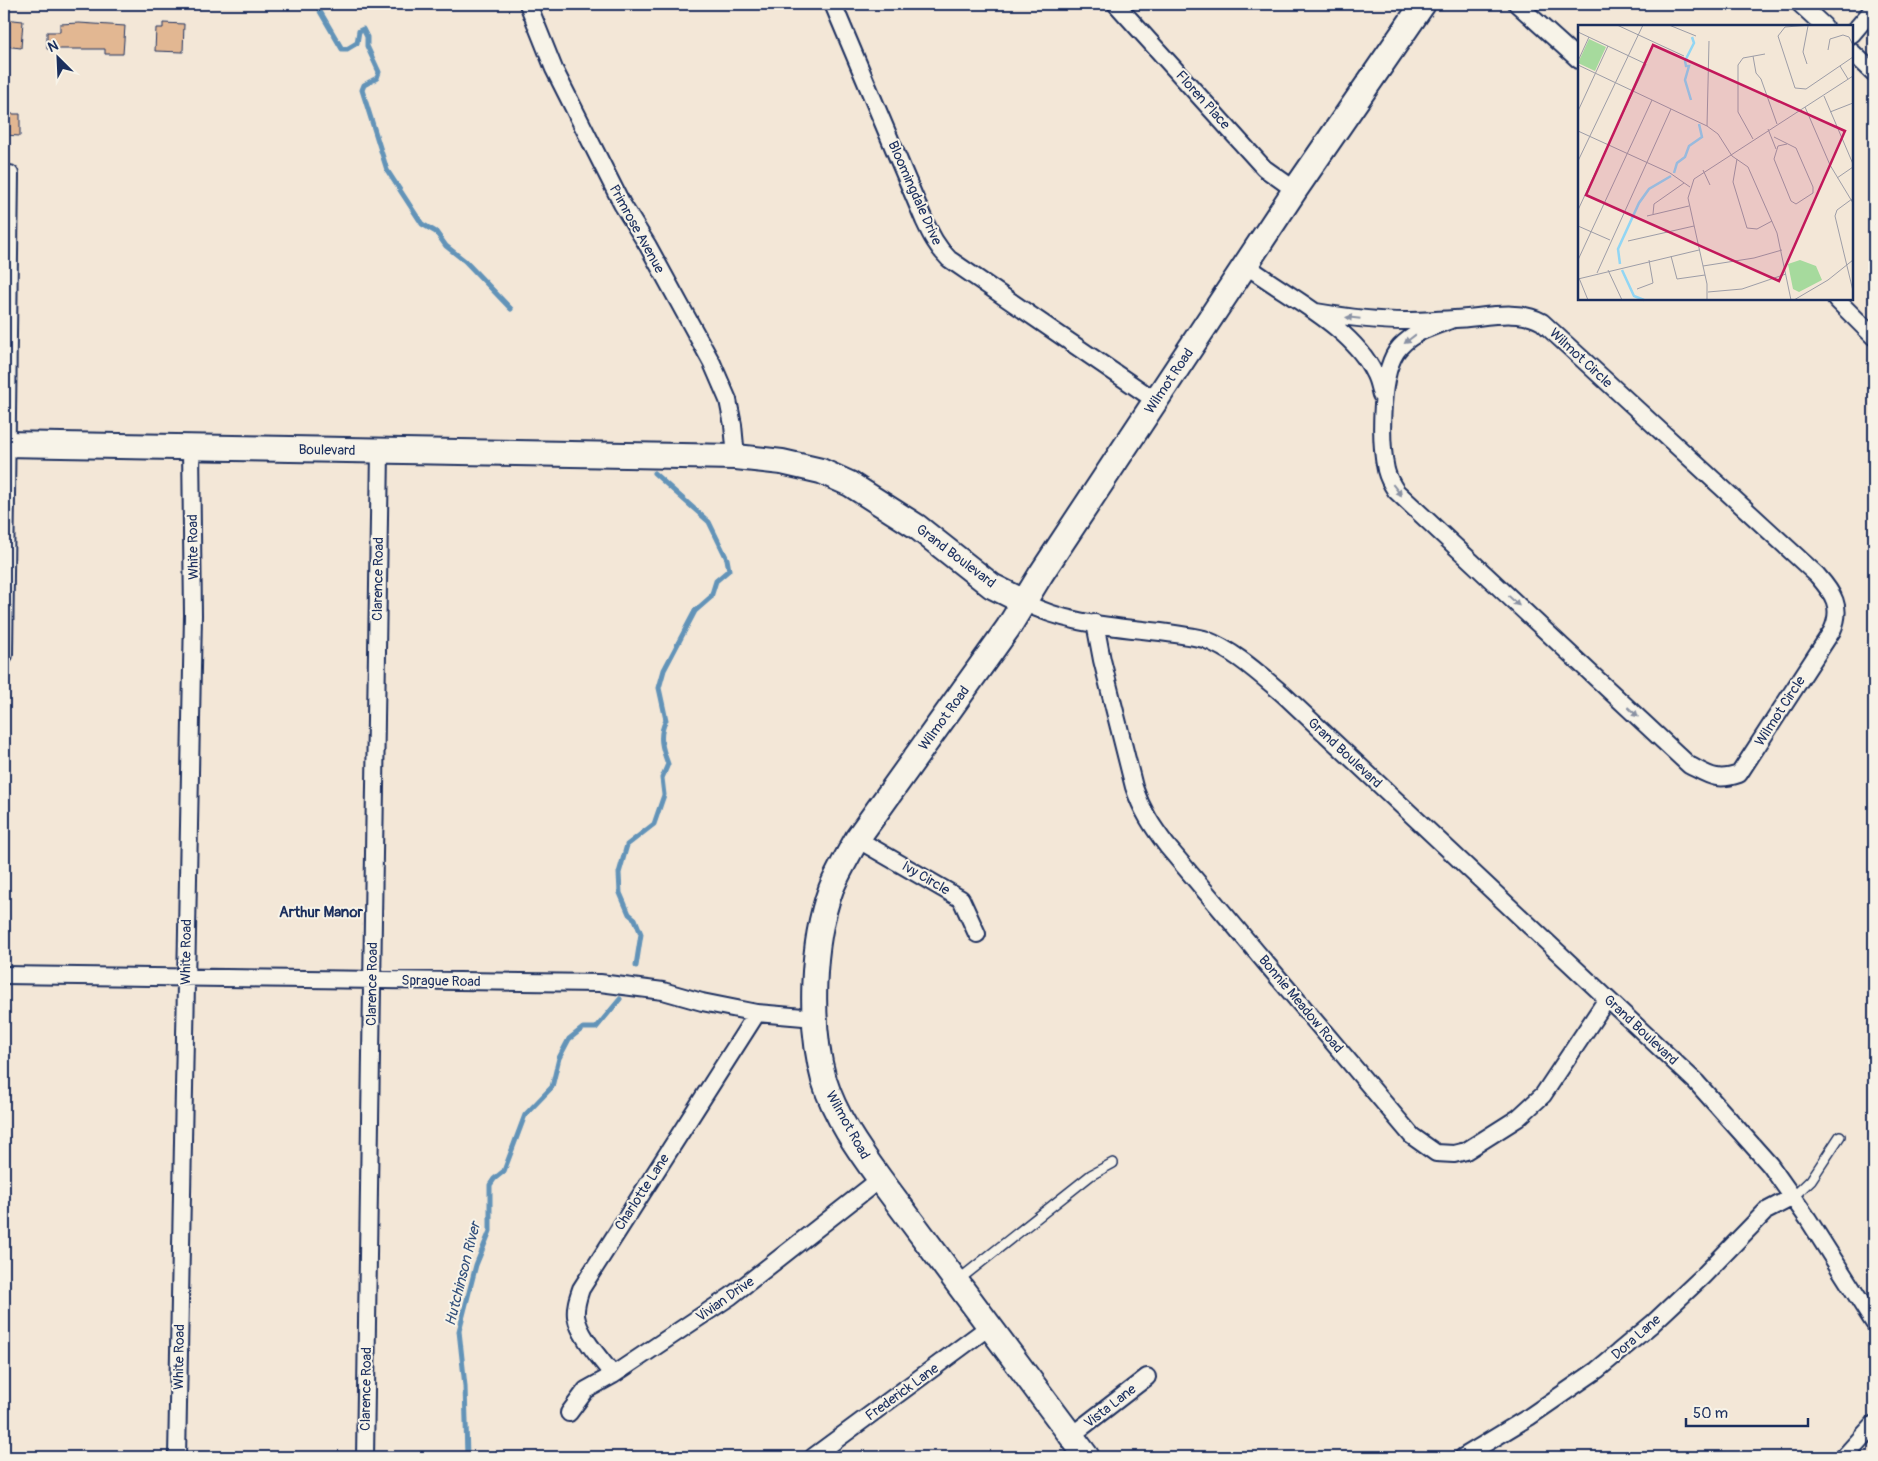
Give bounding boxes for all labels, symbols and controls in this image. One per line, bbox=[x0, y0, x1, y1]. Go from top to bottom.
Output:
inset map bbox=[1578, 25, 1853, 300]
north arrow bbox=[32, 32, 82, 82]
text: N bbox=[45, 37, 61, 56]
street label: Floren Place bbox=[1172, 67, 1234, 133]
street label: Bloomingdale Drive bbox=[884, 138, 946, 248]
street label: Primrose Avenue bbox=[606, 182, 668, 276]
one-way arrow bbox=[1345, 313, 1361, 321]
street label: Wilmot Circle bbox=[1546, 325, 1616, 392]
one-way arrow bbox=[1404, 333, 1417, 344]
street label: Wilmot Road bbox=[1141, 345, 1197, 417]
street label: Boulevard bbox=[298, 441, 356, 459]
one-way arrow bbox=[1391, 483, 1402, 496]
street label: White Road bbox=[184, 514, 202, 580]
street label: Grand Boulevard bbox=[913, 521, 999, 592]
street label: Clarence Road bbox=[369, 537, 387, 621]
one-way arrow bbox=[1508, 595, 1520, 607]
street label: Wilmot Circle bbox=[1751, 673, 1809, 749]
street label: Wilmot Road bbox=[915, 682, 973, 753]
one-way arrow bbox=[1627, 706, 1639, 718]
street label: Grand Boulevard bbox=[1304, 714, 1386, 792]
street label: Ivy Circle bbox=[899, 857, 953, 899]
district label: Arthur Manor bbox=[279, 903, 364, 922]
street label: White Road bbox=[177, 919, 195, 985]
street label: Clarence Road bbox=[363, 942, 381, 1026]
street label: Bonnie Meadow Road bbox=[1255, 952, 1347, 1056]
street label: Sprague Road bbox=[401, 972, 481, 990]
street label: Grand Boulevard bbox=[1600, 991, 1682, 1069]
street label: Wilmot Road bbox=[822, 1088, 874, 1162]
street label: Charlotte Lane bbox=[611, 1151, 673, 1233]
water label: Hutchinson River bbox=[441, 1219, 485, 1328]
street label: Vivian Drive bbox=[693, 1273, 757, 1325]
street label: Dora Lane bbox=[1608, 1311, 1664, 1363]
street label: White Road bbox=[170, 1324, 188, 1390]
street label: Clarence Road bbox=[357, 1347, 375, 1431]
street label: Frederick Lane bbox=[862, 1360, 942, 1424]
street label: Vista Lane bbox=[1081, 1380, 1139, 1432]
scale bar bbox=[1686, 1396, 1808, 1428]
text: 50 m bbox=[1693, 1404, 1728, 1423]

